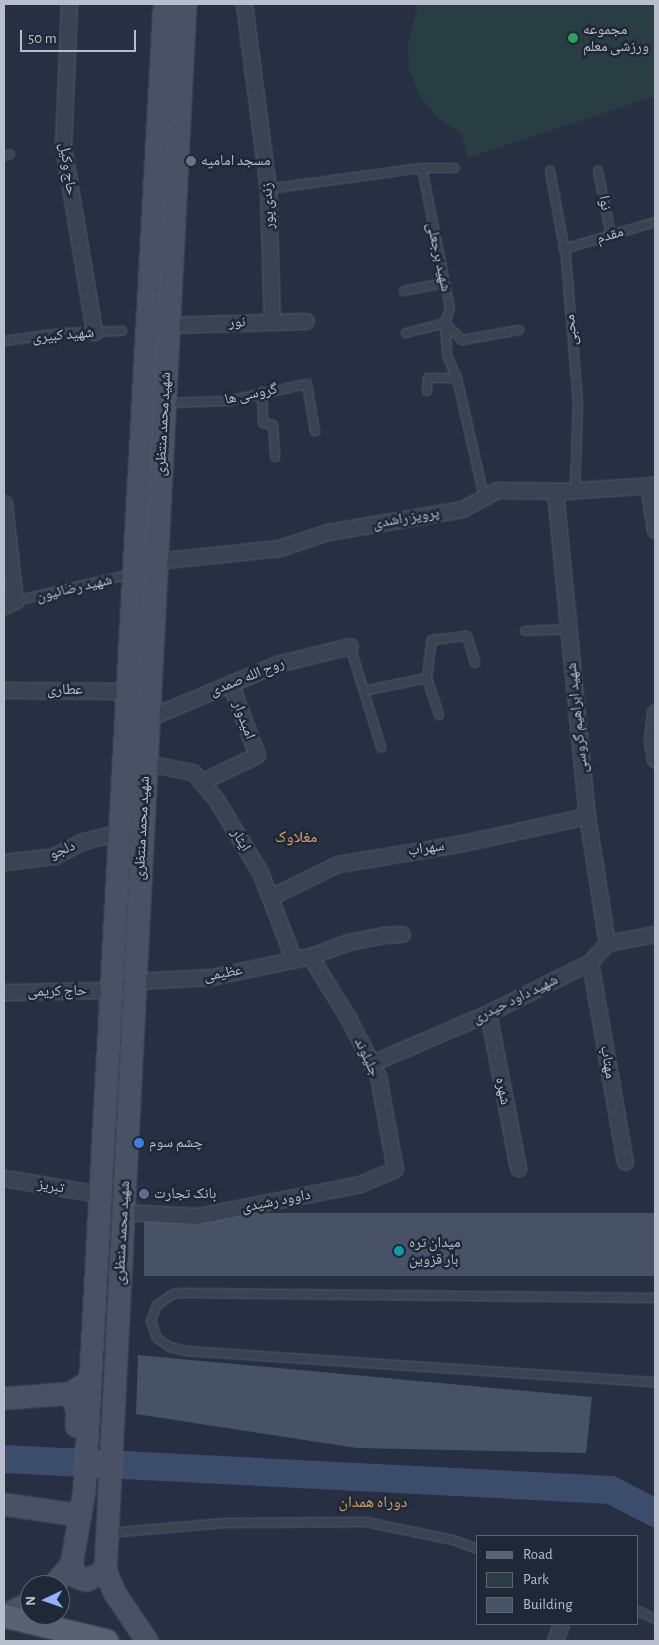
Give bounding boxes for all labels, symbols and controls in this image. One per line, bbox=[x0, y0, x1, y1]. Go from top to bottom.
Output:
scale bar bbox=[22, 20, 139, 52]
place label: مجموعه ورزشی معلم bbox=[583, 20, 649, 55]
text: 50 m bbox=[28, 31, 57, 46]
marker: مجموعه ورزشی معلم bbox=[567, 32, 579, 44]
street label: حاج وکیل bbox=[55, 142, 81, 196]
place label: مسجد امامیه bbox=[201, 152, 271, 170]
marker: مسجد امامیه bbox=[185, 155, 197, 167]
street label: زندی پور bbox=[258, 182, 278, 230]
street label: نوا bbox=[595, 194, 615, 212]
street label: شهید برجعلی bbox=[423, 221, 455, 293]
street label: مقدم bbox=[594, 222, 626, 248]
street label: نور bbox=[228, 313, 246, 331]
street label: محبی bbox=[561, 314, 581, 346]
street label: شهید کبیری bbox=[31, 323, 95, 347]
street label: شهید محمد منتظری bbox=[151, 371, 175, 477]
street label: گروسی ها bbox=[223, 380, 279, 408]
street label: پرویز راشدی bbox=[371, 503, 441, 533]
street label: شهید رضائیون bbox=[34, 571, 114, 605]
street label: روح الله صمدی bbox=[207, 654, 287, 700]
street label: شهید ابراهیم گروسی bbox=[562, 662, 592, 774]
street label: عطاری bbox=[47, 681, 83, 699]
street label: امیدوار bbox=[229, 698, 259, 742]
street label: شهید محمد منتظری bbox=[130, 775, 154, 881]
street label: ایثار bbox=[227, 825, 255, 855]
district label: مغلاوک bbox=[275, 827, 317, 847]
street label: دلجو bbox=[46, 836, 78, 864]
street label: سهراب bbox=[407, 837, 445, 859]
street label: عظیمی bbox=[202, 961, 244, 985]
street label: شهید داود حیدری bbox=[469, 970, 561, 1028]
street label: حاج کریمی bbox=[27, 981, 87, 1001]
street label: جلیلوند bbox=[350, 1035, 384, 1079]
street label: مهتاب bbox=[597, 1044, 619, 1080]
street label: شهره bbox=[492, 1076, 514, 1106]
place label: چشم سوم bbox=[149, 1134, 203, 1152]
marker: چشم سوم bbox=[133, 1137, 145, 1149]
street label: تبریز bbox=[36, 1175, 66, 1197]
street label: شهید محمد منتظری bbox=[110, 1180, 134, 1286]
place label: بانک تجارت bbox=[154, 1185, 216, 1203]
street label: داوود رشیدی bbox=[240, 1185, 312, 1217]
marker: بانک تجارت bbox=[138, 1188, 150, 1200]
place label: میدان تره بار قزوین bbox=[409, 1233, 461, 1268]
marker: میدان تره بار قزوین bbox=[393, 1245, 405, 1257]
district label: دوراه همدان bbox=[339, 1492, 407, 1512]
legend bbox=[477, 1535, 639, 1625]
text: Road bbox=[523, 1547, 553, 1562]
text: Park bbox=[523, 1572, 549, 1587]
north arrow bbox=[20, 1575, 70, 1625]
text: N bbox=[24, 1596, 38, 1606]
text: Building bbox=[523, 1597, 573, 1612]

